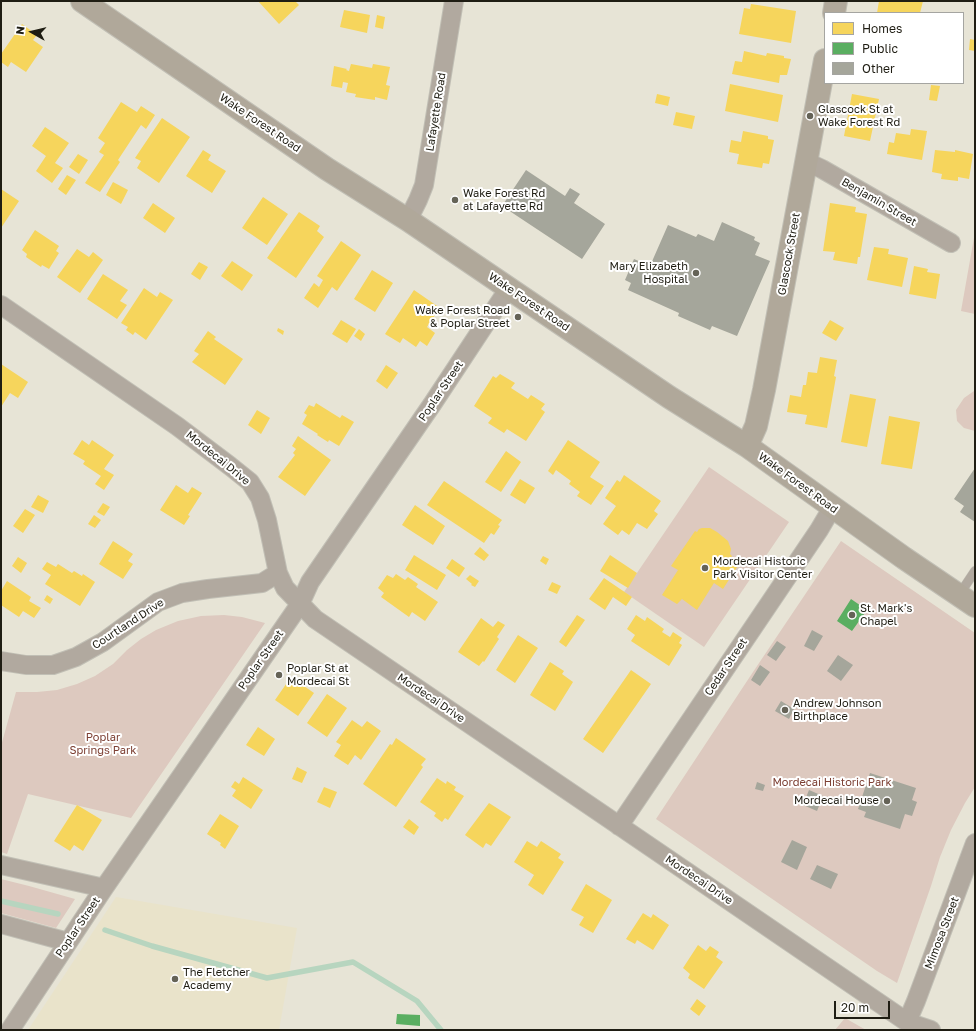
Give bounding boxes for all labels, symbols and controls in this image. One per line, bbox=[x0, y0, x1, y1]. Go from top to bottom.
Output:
north arrow bbox=[12, 12, 52, 52]
legend bbox=[824, 12, 964, 84]
text: Homes bbox=[862, 21, 902, 36]
text: N bbox=[13, 25, 27, 35]
text: Public bbox=[862, 41, 898, 56]
text: Other bbox=[862, 61, 895, 76]
street label: Lafayette Road bbox=[423, 72, 449, 152]
street label: Wake Forest Road bbox=[217, 91, 303, 155]
place label: Glascock St at Wake Forest Rd bbox=[818, 103, 900, 129]
marker: Glascock St at Wake Forest Rd bbox=[805, 111, 815, 121]
street label: Benjamin Street bbox=[839, 175, 919, 229]
place label: Wake Forest Rd at Lafayette Rd bbox=[463, 187, 545, 213]
marker: Wake Forest Rd at Lafayette Rd bbox=[450, 195, 460, 205]
street label: Glascock Street bbox=[775, 212, 803, 296]
place label: Mary Elizabeth Hospital bbox=[609, 260, 688, 286]
marker: Mary Elizabeth Hospital bbox=[691, 268, 701, 278]
street label: Wake Forest Road bbox=[486, 270, 572, 334]
place label: Wake Forest Road & Poplar Street bbox=[415, 304, 510, 330]
marker: Wake Forest Road & Poplar Street bbox=[513, 312, 523, 322]
street label: Poplar Street bbox=[416, 358, 466, 424]
street label: Mordecai Drive bbox=[183, 428, 253, 488]
street label: Wake Forest Road bbox=[756, 450, 840, 516]
place label: Mordecai Historic Park Visitor Center bbox=[713, 555, 812, 581]
marker: Mordecai Historic Park Visitor Center bbox=[700, 563, 710, 573]
street label: Courtland Drive bbox=[90, 596, 166, 652]
place label: St. Mark's Chapel bbox=[860, 602, 912, 628]
marker: St. Mark's Chapel bbox=[847, 610, 857, 620]
street label: Poplar Street bbox=[236, 628, 286, 692]
street label: Cedar Street bbox=[702, 636, 750, 698]
place label: Poplar St at Mordecai St bbox=[287, 662, 350, 688]
marker: Poplar St at Mordecai St bbox=[274, 670, 284, 680]
street label: Mordecai Drive bbox=[395, 671, 467, 725]
place label: Andrew Johnson Birthplace bbox=[793, 697, 881, 723]
marker: Andrew Johnson Birthplace bbox=[780, 705, 790, 715]
park label: Poplar Springs Park bbox=[70, 731, 136, 757]
park label: Mordecai Historic Park bbox=[772, 776, 892, 790]
place label: Mordecai House bbox=[794, 794, 879, 808]
marker: Mordecai House bbox=[882, 796, 892, 806]
street label: Mordecai Drive bbox=[663, 853, 735, 907]
street label: Poplar Street bbox=[53, 894, 103, 960]
street label: Mimosa Street bbox=[922, 895, 962, 971]
place label: The Fletcher Academy bbox=[183, 966, 250, 992]
marker: The Fletcher Academy bbox=[170, 974, 180, 984]
scale bar bbox=[836, 993, 892, 1019]
text: 20 m bbox=[841, 1000, 869, 1015]

